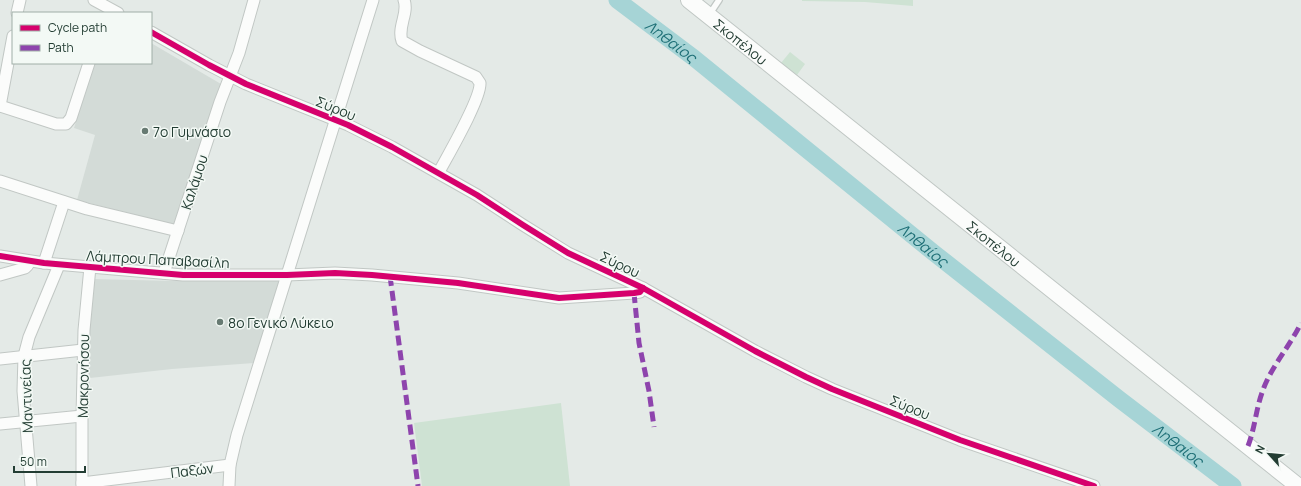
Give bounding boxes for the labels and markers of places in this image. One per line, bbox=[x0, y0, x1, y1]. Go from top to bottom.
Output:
place label: 7ο Γυμνάσιο bbox=[153, 122, 231, 141]
marker: 7ο Γυμνάσιο bbox=[140, 126, 150, 136]
place label: 8ο Γενικό Λύκειο bbox=[228, 313, 334, 332]
marker: 8ο Γενικό Λύκειο bbox=[215, 317, 225, 327]

